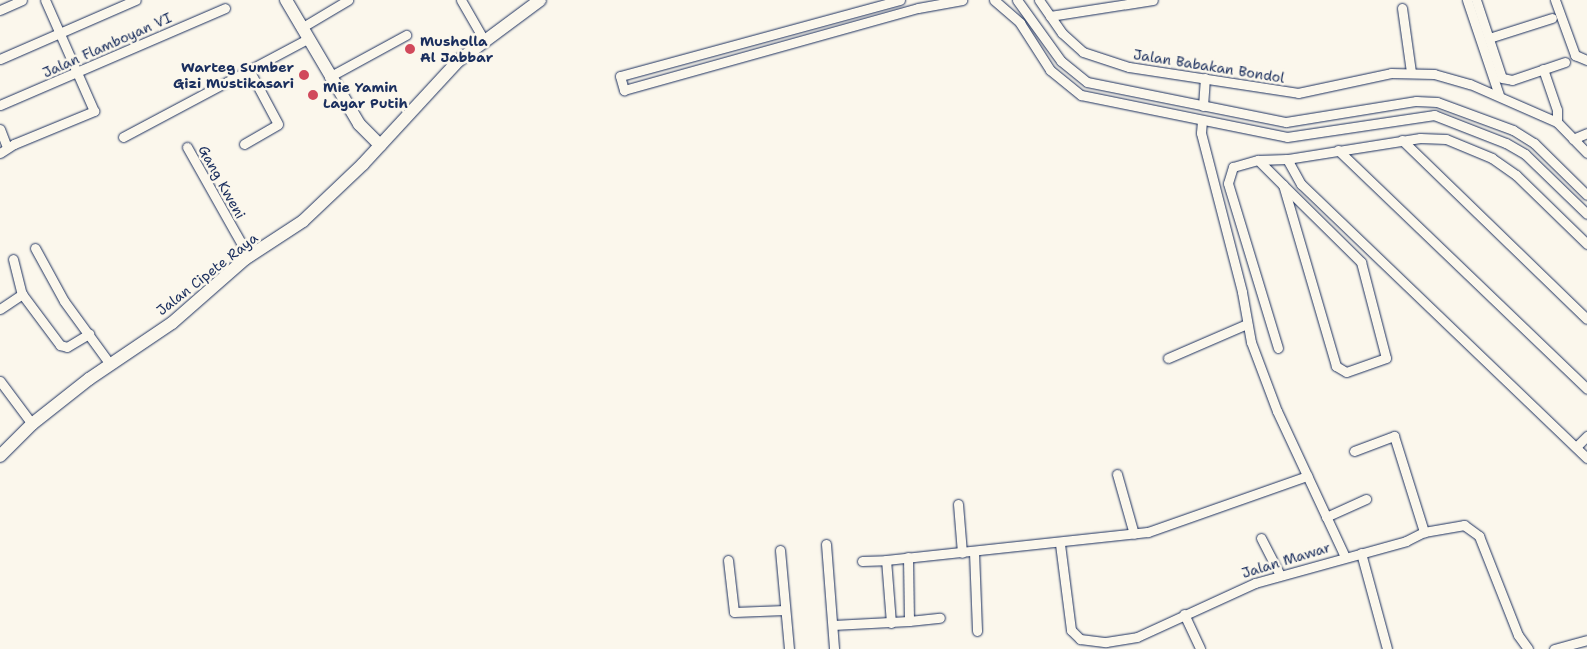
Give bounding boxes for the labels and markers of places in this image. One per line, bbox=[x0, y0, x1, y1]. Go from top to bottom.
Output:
place label: Musholla Al Jabbar bbox=[420, 33, 493, 65]
marker: Musholla Al Jabbar bbox=[404, 43, 416, 55]
place label: Warteg Sumber Gizi Mustikasari bbox=[173, 59, 294, 92]
marker: Warteg Sumber Gizi Mustikasari bbox=[298, 69, 310, 81]
place label: Mie Yamin Layar Putih bbox=[323, 79, 408, 111]
marker: Mie Yamin Layar Putih bbox=[307, 89, 319, 101]

